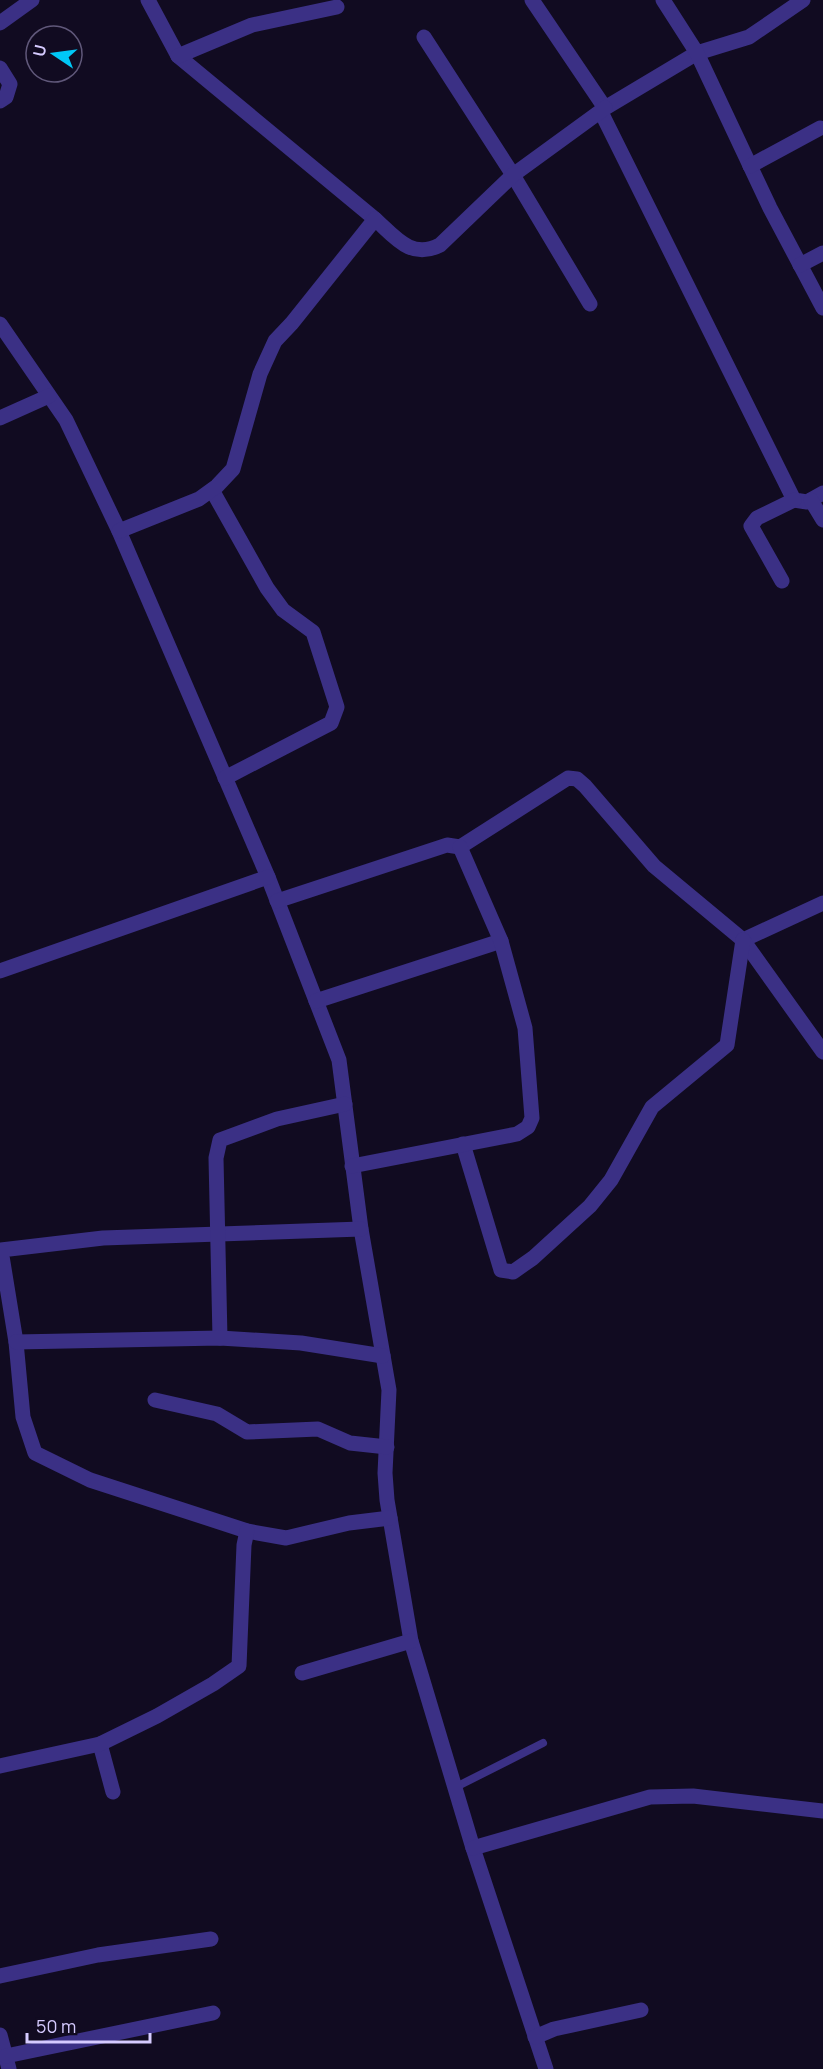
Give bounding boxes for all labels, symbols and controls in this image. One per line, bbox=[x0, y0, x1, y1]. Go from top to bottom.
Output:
north arrow bbox=[24, 24, 84, 84]
text: U bbox=[27, 43, 51, 59]
scale bar bbox=[27, 2006, 150, 2044]
text: 50 m bbox=[36, 2014, 76, 2038]

